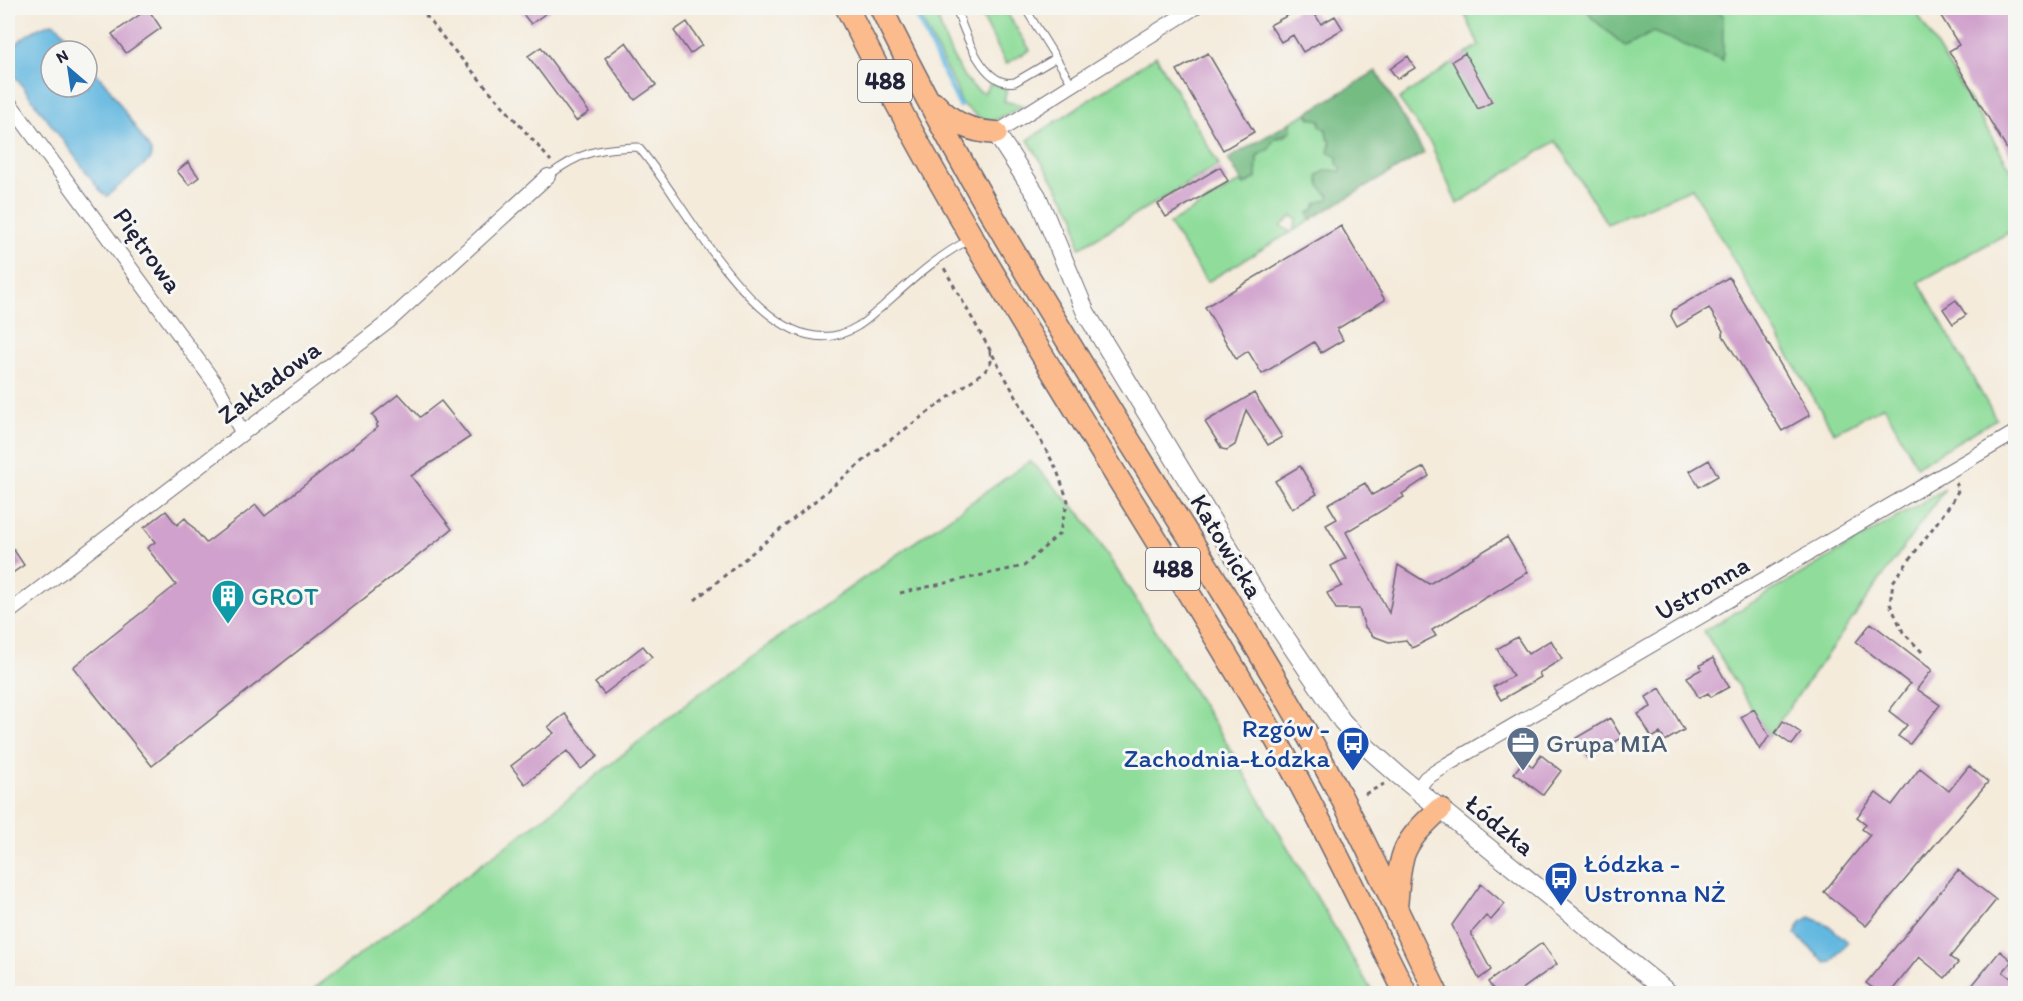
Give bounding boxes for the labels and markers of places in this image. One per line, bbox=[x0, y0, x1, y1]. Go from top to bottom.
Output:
building icon: GROT bbox=[210, 578, 246, 625]
place label: GROT bbox=[251, 580, 319, 612]
place label: Rzgów - Zachodnia-Łódzka bbox=[1124, 712, 1330, 774]
bus stop icon: Rzgów - Zachodnia-Łódzka bbox=[1335, 725, 1371, 772]
office icon: Grupa MIA bbox=[1505, 725, 1541, 772]
place label: Grupa MIA bbox=[1546, 727, 1668, 759]
place label: Łódzka - Ustronna NŻ bbox=[1584, 847, 1726, 909]
bus stop icon: Łódzka - Ustronna NŻ bbox=[1543, 860, 1579, 907]

